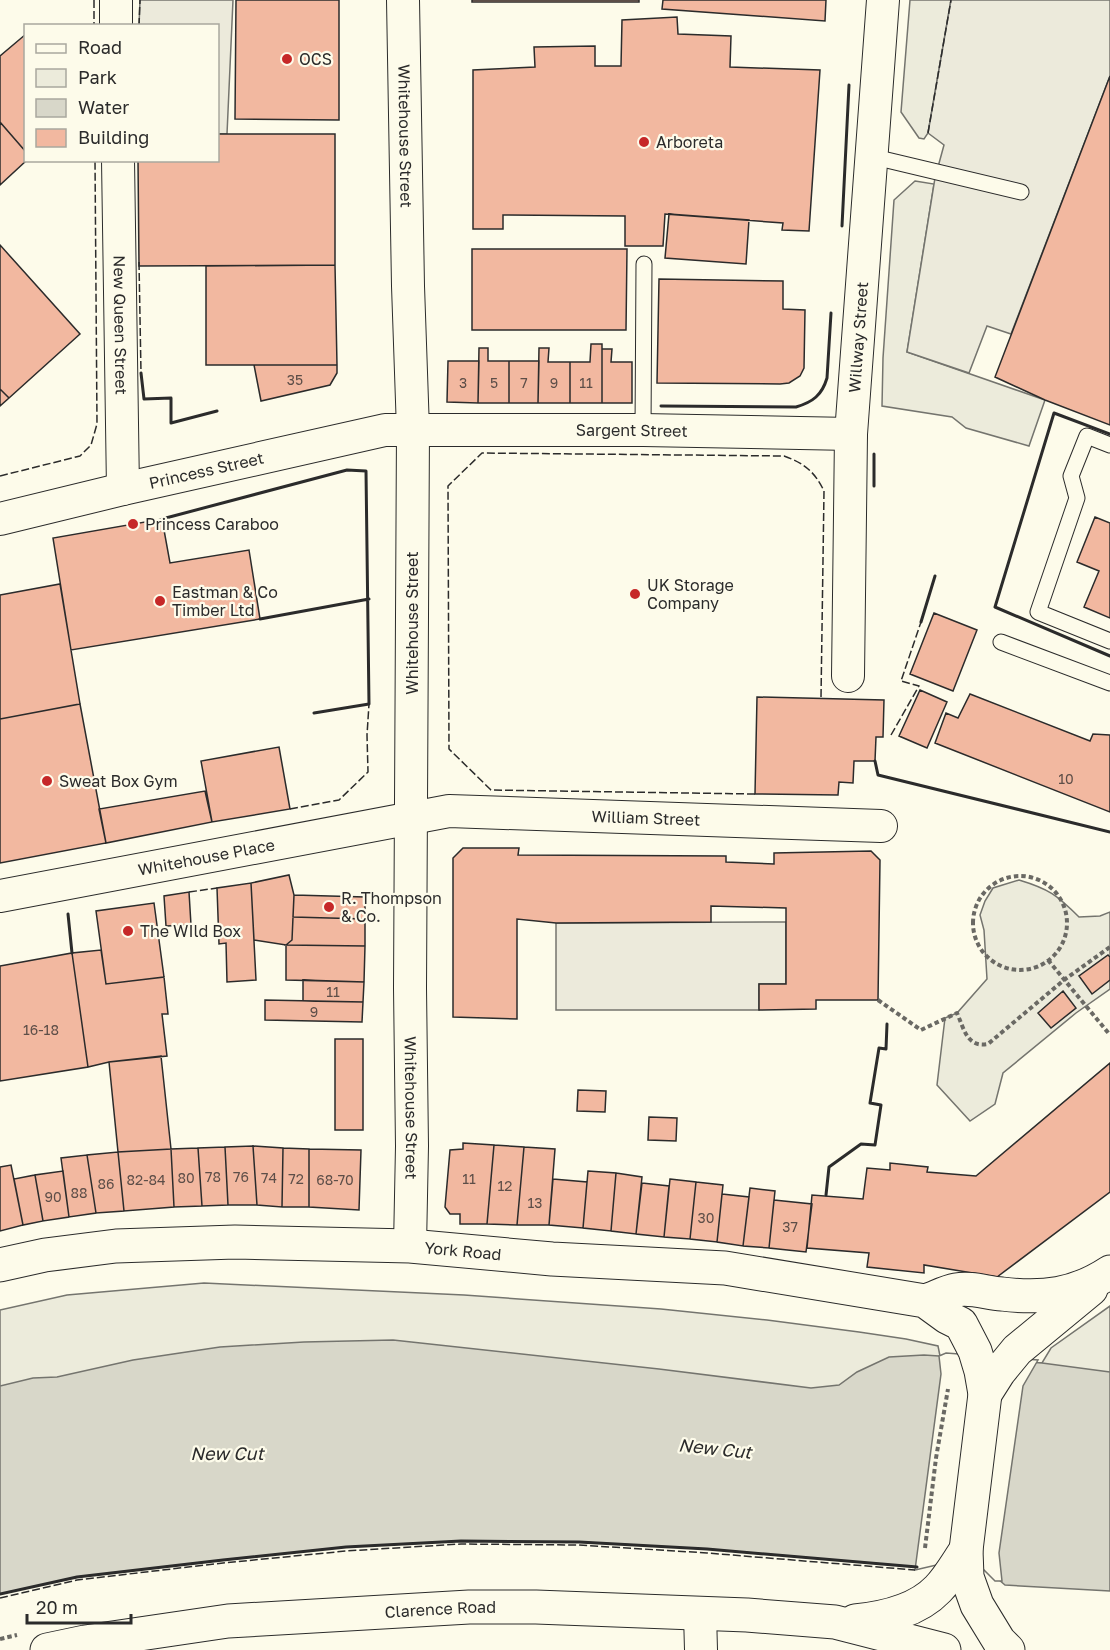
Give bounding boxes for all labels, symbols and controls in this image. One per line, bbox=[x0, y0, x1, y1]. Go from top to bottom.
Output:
legend bbox=[24, 24, 219, 162]
text: Road bbox=[78, 36, 122, 58]
place label: OCS bbox=[299, 49, 332, 69]
marker: OCS bbox=[280, 52, 294, 66]
street label: Whitehouse Street bbox=[394, 64, 417, 208]
text: Park bbox=[78, 66, 117, 88]
text: Water bbox=[78, 96, 129, 118]
text: Building bbox=[78, 126, 149, 148]
place label: Arboreta bbox=[656, 132, 723, 152]
marker: Arboreta bbox=[637, 135, 651, 149]
street label: New Queen Street bbox=[109, 255, 132, 395]
street label: Willway Street bbox=[844, 281, 872, 394]
house number: 35 bbox=[287, 371, 303, 388]
house number: 3 bbox=[459, 374, 467, 391]
house number: 5 bbox=[490, 374, 498, 391]
house number: 7 bbox=[520, 374, 528, 391]
house number: 9 bbox=[550, 374, 558, 391]
house number: 11 bbox=[579, 374, 593, 391]
street label: Sargent Street bbox=[576, 420, 688, 441]
street label: Princess Street bbox=[147, 448, 266, 493]
place label: Princess Caraboo bbox=[145, 514, 279, 534]
marker: Princess Caraboo bbox=[126, 517, 140, 531]
street label: Whitehouse Street bbox=[402, 551, 422, 695]
place label: UK Storage Company bbox=[647, 575, 734, 613]
place label: Eastman & Co Timber Ltd bbox=[172, 582, 278, 620]
marker: UK Storage Company bbox=[628, 587, 642, 601]
marker: Eastman & Co Timber Ltd bbox=[153, 594, 167, 608]
house number: 10 bbox=[1058, 770, 1074, 787]
place label: Sweat Box Gym bbox=[59, 771, 178, 791]
marker: Sweat Box Gym bbox=[40, 774, 54, 788]
street label: William Street bbox=[591, 806, 701, 830]
street label: Whitehouse Place bbox=[136, 834, 276, 880]
place label: R. Thompson & Co. bbox=[341, 888, 442, 926]
marker: R. Thompson & Co. bbox=[322, 900, 336, 914]
place label: The WIld Box bbox=[140, 921, 241, 941]
marker: The WIld Box bbox=[121, 924, 135, 938]
house number: 11 bbox=[326, 983, 340, 1000]
house number: 9 bbox=[310, 1003, 318, 1020]
house number: 16-18 bbox=[23, 1021, 59, 1038]
street label: Whitehouse Street bbox=[401, 1036, 422, 1180]
house number: 78 bbox=[205, 1168, 221, 1185]
house number: 76 bbox=[233, 1168, 249, 1185]
house number: 80 bbox=[177, 1169, 195, 1186]
house number: 74 bbox=[261, 1169, 277, 1186]
house number: 72 bbox=[288, 1170, 304, 1187]
house number: 11 bbox=[462, 1170, 476, 1187]
house number: 82-84 bbox=[126, 1171, 166, 1188]
house number: 68-70 bbox=[316, 1171, 354, 1188]
house number: 86 bbox=[97, 1175, 115, 1192]
house number: 12 bbox=[498, 1177, 512, 1194]
house number: 88 bbox=[70, 1184, 88, 1201]
house number: 90 bbox=[44, 1188, 62, 1205]
house number: 13 bbox=[528, 1194, 542, 1211]
house number: 30 bbox=[698, 1209, 714, 1226]
house number: 37 bbox=[782, 1218, 798, 1235]
street label: York Road bbox=[424, 1237, 502, 1264]
water label: New Cut bbox=[677, 1433, 754, 1463]
water label: New Cut bbox=[190, 1442, 265, 1464]
scale bar bbox=[27, 1587, 130, 1625]
text: 20 m bbox=[36, 1596, 78, 1618]
street label: Clarence Road bbox=[384, 1597, 496, 1622]

